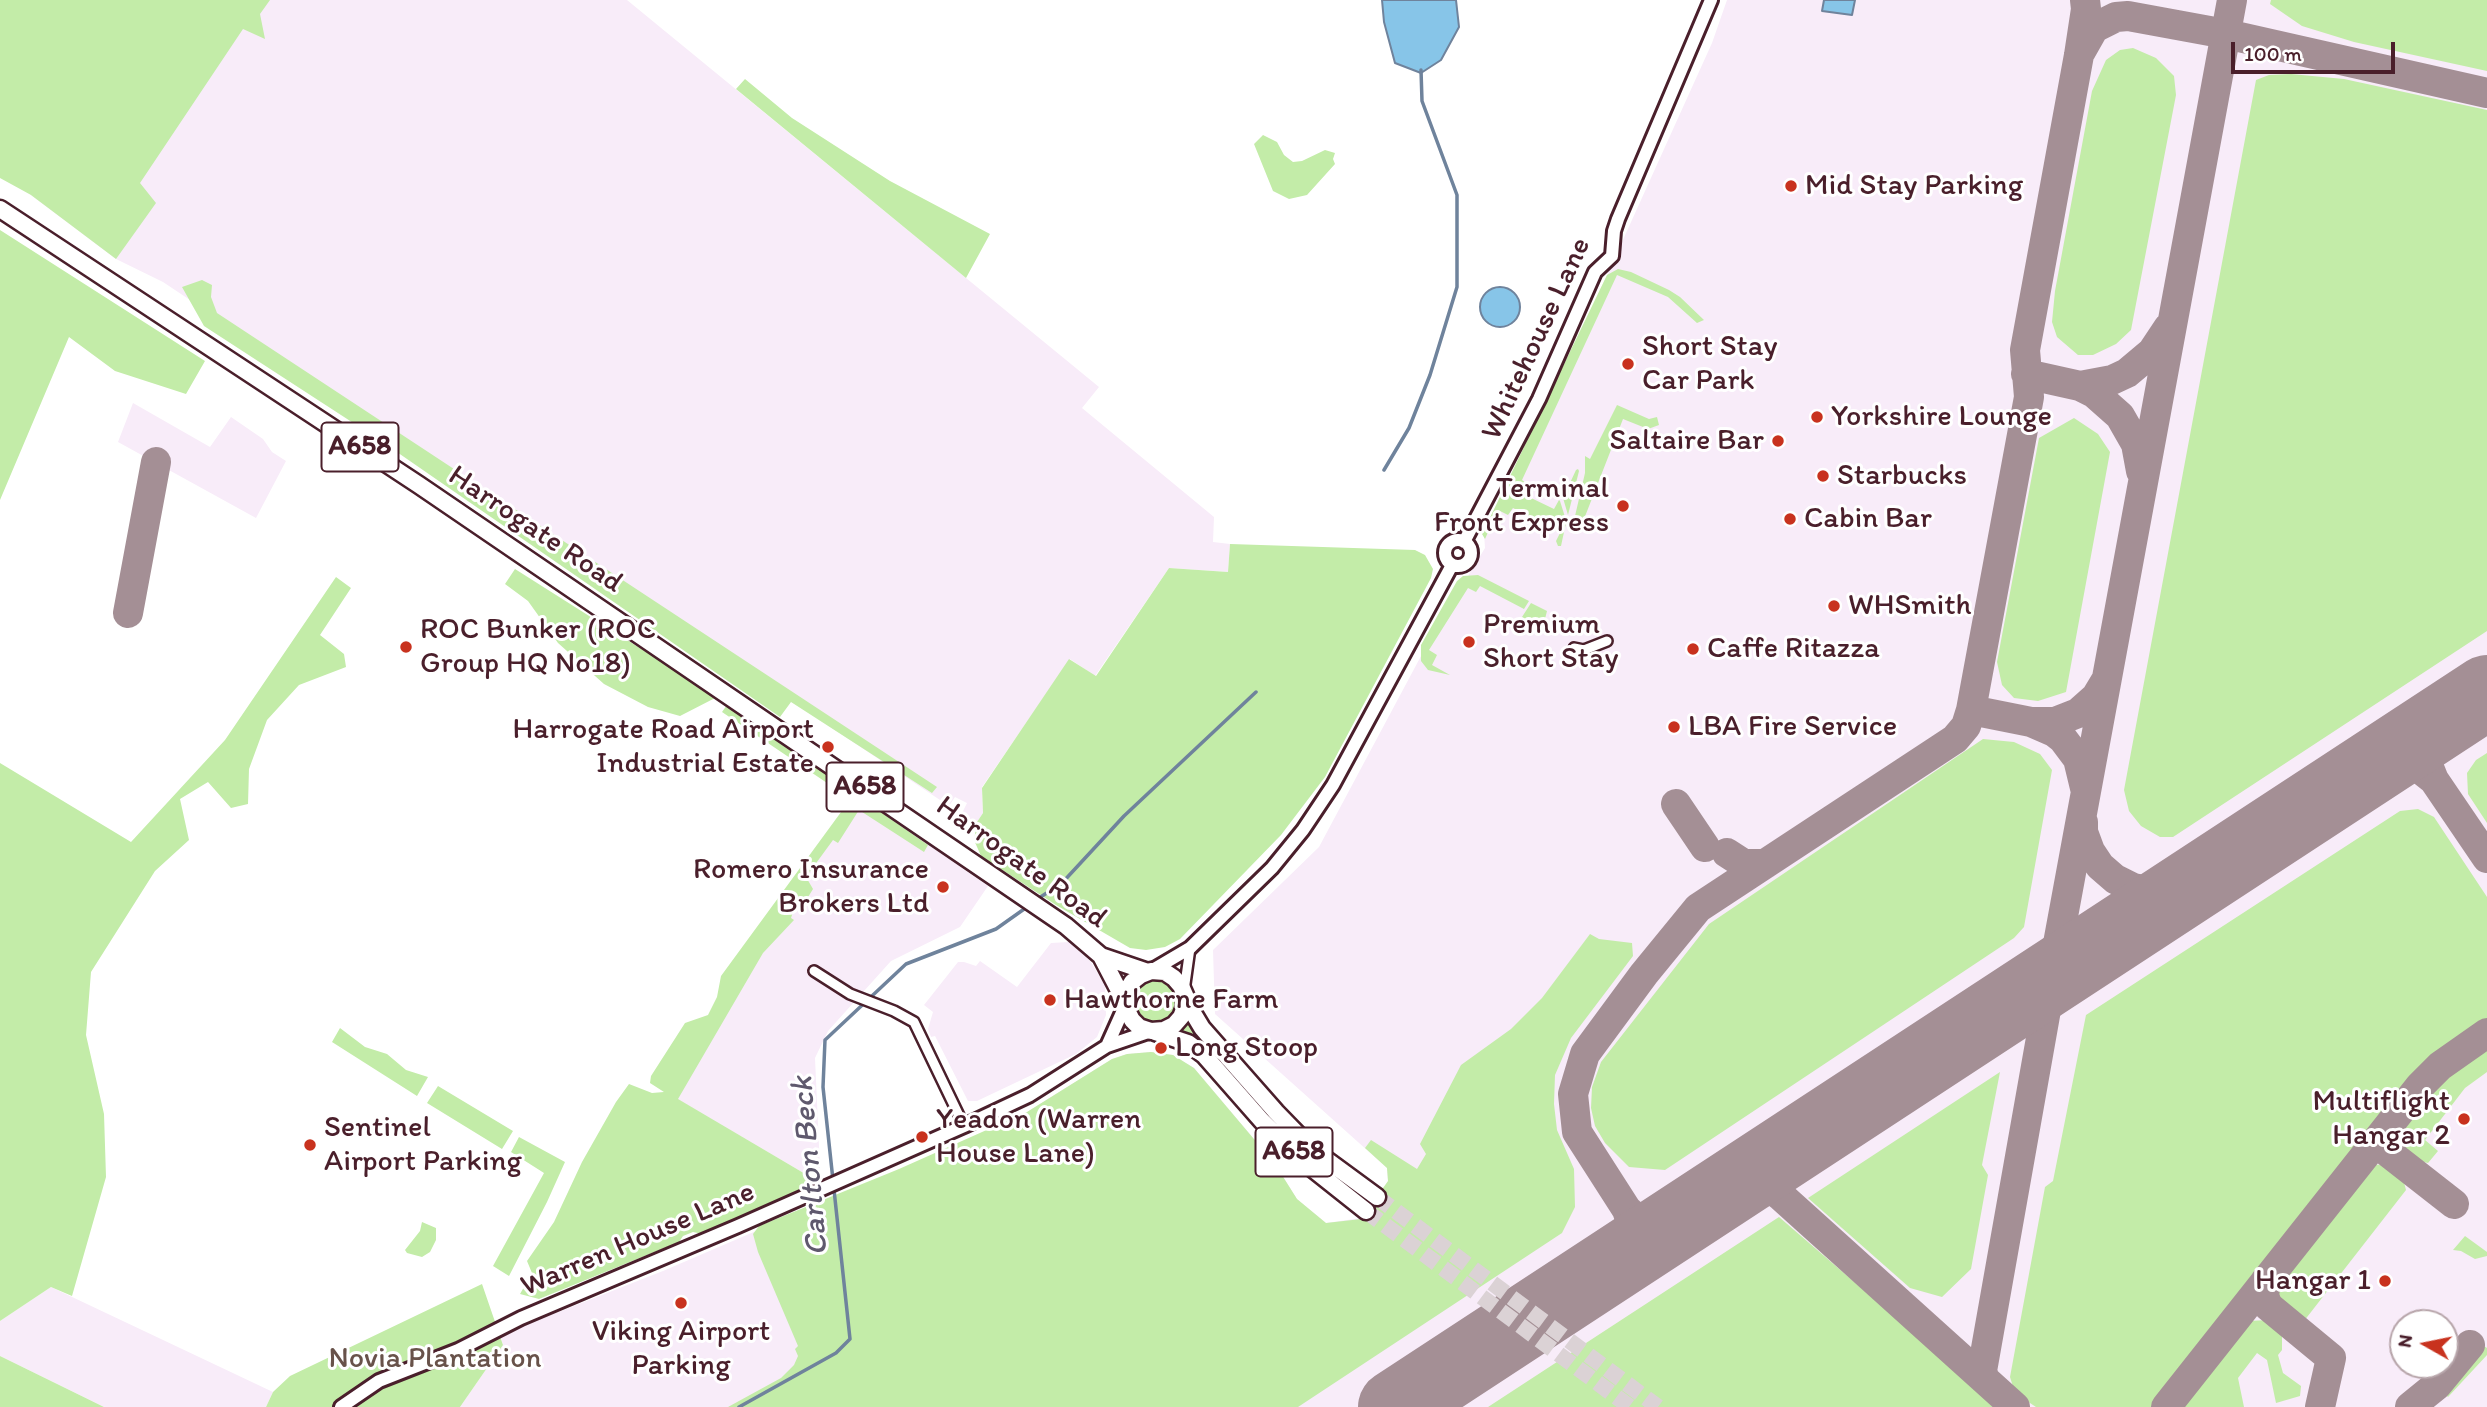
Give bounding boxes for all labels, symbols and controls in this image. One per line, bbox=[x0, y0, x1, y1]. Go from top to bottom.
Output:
scale bar bbox=[2235, 28, 2400, 72]
text: 100 m bbox=[2244, 41, 2302, 66]
place label: Mid Stay Parking bbox=[1805, 168, 2023, 204]
marker: Mid Stay Parking bbox=[1783, 178, 1799, 194]
street label: Whitehouse Lane bbox=[1474, 232, 1600, 446]
place label: Short Stay Car Park bbox=[1642, 329, 1778, 400]
marker: Short Stay Car Park bbox=[1620, 356, 1636, 372]
place label: Yorkshire Lounge bbox=[1831, 399, 2052, 435]
marker: Yorkshire Lounge bbox=[1809, 409, 1825, 425]
road number: A658 bbox=[322, 422, 398, 472]
place label: Saltaire Bar bbox=[1610, 423, 1764, 459]
marker: Saltaire Bar bbox=[1770, 433, 1786, 449]
street label: Harrogate Road bbox=[441, 458, 629, 602]
place label: Starbucks bbox=[1837, 458, 1967, 494]
marker: Starbucks bbox=[1815, 468, 1831, 484]
place label: Terminal Front Express bbox=[1434, 471, 1609, 542]
marker: Terminal Front Express bbox=[1615, 498, 1631, 514]
place label: Cabin Bar bbox=[1804, 501, 1932, 537]
marker: Cabin Bar bbox=[1782, 511, 1798, 527]
place label: WHSmith bbox=[1848, 588, 1971, 624]
marker: WHSmith bbox=[1826, 598, 1842, 614]
place label: Premium Short Stay bbox=[1483, 607, 1619, 678]
place label: ROC Bunker (ROC Group HQ No18) bbox=[420, 612, 656, 682]
place label: Caffe Ritazza bbox=[1707, 631, 1880, 667]
marker: Premium Short Stay bbox=[1461, 634, 1477, 650]
marker: ROC Bunker (ROC Group HQ No18) bbox=[398, 639, 414, 655]
marker: Caffe Ritazza bbox=[1685, 641, 1701, 657]
place label: LBA Fire Service bbox=[1688, 709, 1897, 745]
place label: Harrogate Road Airport Industrial Estate bbox=[512, 712, 814, 782]
marker: LBA Fire Service bbox=[1666, 719, 1682, 735]
marker: Harrogate Road Airport Industrial Estate bbox=[820, 739, 836, 755]
road number: A658 bbox=[826, 762, 903, 812]
street label: Harrogate Road bbox=[928, 789, 1114, 937]
place label: Romero Insurance Brokers Ltd bbox=[693, 852, 929, 922]
marker: Romero Insurance Brokers Ltd bbox=[935, 879, 951, 895]
place label: Hawthorne Farm bbox=[1064, 982, 1278, 1018]
marker: Hawthorne Farm bbox=[1042, 992, 1058, 1008]
place label: Long Stoop bbox=[1175, 1030, 1318, 1066]
marker: Long Stoop bbox=[1153, 1040, 1169, 1056]
water label: Carlton Beck bbox=[784, 1075, 838, 1257]
place label: Multiflight Hangar 2 bbox=[2312, 1084, 2450, 1154]
place label: Yeadon (Warren House Lane) bbox=[936, 1102, 1141, 1172]
place label: Sentinel Airport Parking bbox=[324, 1110, 522, 1180]
marker: Multiflight Hangar 2 bbox=[2456, 1111, 2472, 1127]
road number: A658 bbox=[1256, 1128, 1332, 1176]
marker: Yeadon (Warren House Lane) bbox=[914, 1129, 930, 1145]
marker: Sentinel Airport Parking bbox=[302, 1137, 318, 1153]
street label: Warren House Lane bbox=[516, 1174, 760, 1306]
place label: Hangar 1 bbox=[2255, 1263, 2371, 1299]
marker: Hangar 1 bbox=[2377, 1273, 2393, 1289]
marker: Viking Airport Parking bbox=[673, 1295, 689, 1311]
north arrow bbox=[2389, 1309, 2459, 1379]
place label: Viking Airport Parking bbox=[592, 1314, 770, 1384]
text: N bbox=[2392, 1333, 2417, 1349]
park label: Novia Plantation bbox=[328, 1341, 542, 1377]

